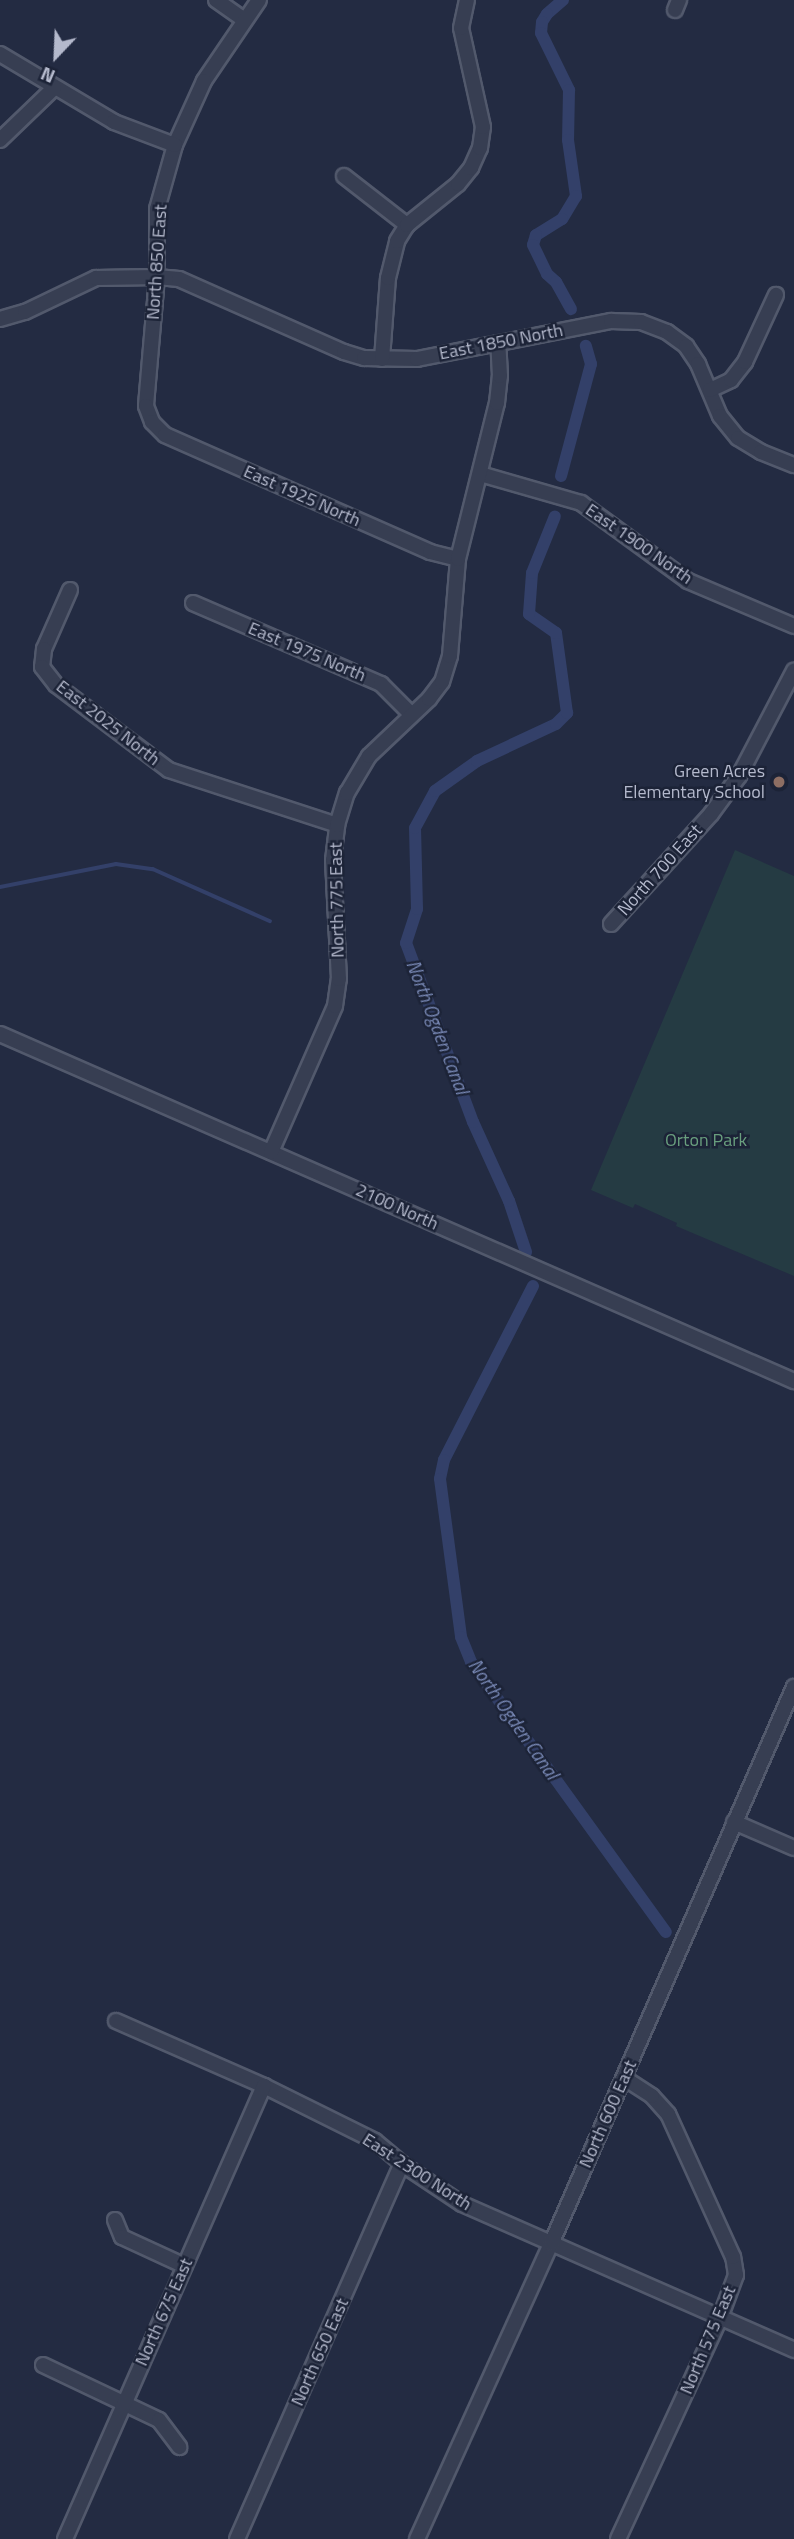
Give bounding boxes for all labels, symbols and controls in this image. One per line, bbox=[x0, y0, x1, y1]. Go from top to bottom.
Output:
north arrow bbox=[21, 21, 91, 91]
text: N bbox=[36, 60, 59, 92]
street label: North 850 East bbox=[142, 204, 172, 320]
street label: East 1850 North bbox=[437, 319, 565, 365]
street label: East 1925 North bbox=[240, 461, 364, 531]
street label: East 1900 North bbox=[581, 499, 697, 589]
street label: East 1975 North bbox=[245, 618, 369, 686]
street label: East 2025 North bbox=[52, 676, 164, 770]
place label: Green Acres Elementary School bbox=[623, 761, 765, 804]
marker: Green Acres Elementary School bbox=[771, 774, 787, 790]
street label: North 700 East bbox=[613, 820, 707, 920]
street label: North 775 East bbox=[325, 842, 349, 958]
water label: North Ogden Canal bbox=[402, 957, 474, 1097]
park label: Orton Park bbox=[665, 1129, 747, 1151]
street label: 2100 North bbox=[352, 1179, 442, 1235]
water label: North Ogden Canal bbox=[464, 1654, 564, 1784]
street label: North 600 East bbox=[575, 2057, 641, 2171]
street label: East 2300 North bbox=[358, 2129, 476, 2215]
street label: North 675 East bbox=[131, 2255, 197, 2369]
street label: North 575 East bbox=[675, 2283, 741, 2397]
street label: North 650 East bbox=[287, 2295, 353, 2409]

